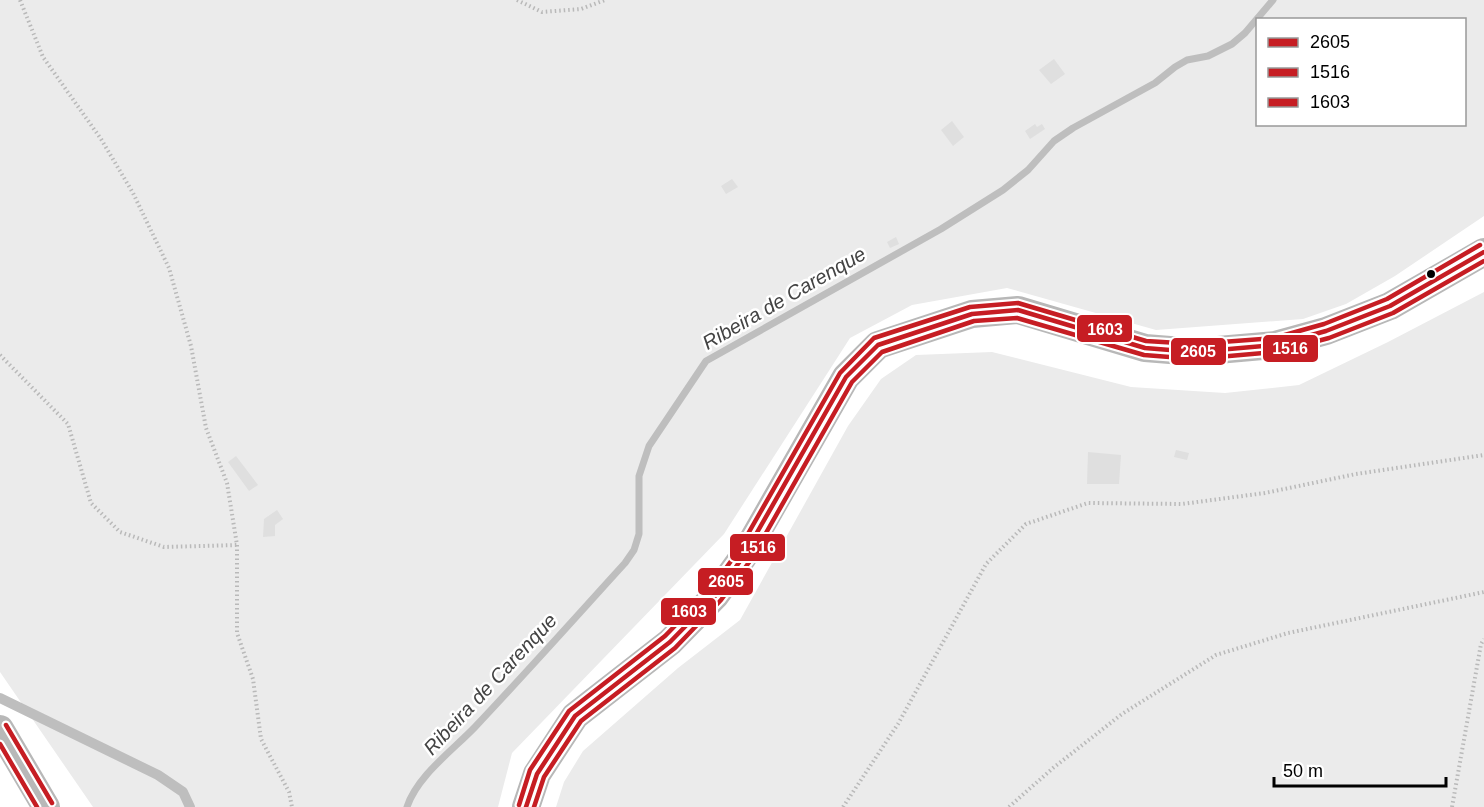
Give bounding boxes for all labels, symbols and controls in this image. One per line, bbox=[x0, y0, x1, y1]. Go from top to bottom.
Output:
legend bbox=[1256, 18, 1466, 126]
text: 2605 bbox=[1310, 32, 1350, 52]
text: 1516 bbox=[1310, 62, 1350, 82]
text: 1603 bbox=[1310, 92, 1350, 112]
water label: Ribeira de Carenque bbox=[699, 242, 869, 354]
unlabelled marker bbox=[1425, 268, 1437, 280]
line badge: 1603 bbox=[1076, 314, 1133, 343]
text: 1603 bbox=[1087, 321, 1123, 338]
line badge: 1516 bbox=[1262, 334, 1319, 363]
line badge: 2605 bbox=[1170, 337, 1227, 366]
text: 1516 bbox=[1272, 340, 1308, 357]
text: 2605 bbox=[1180, 343, 1216, 360]
line badge: 1516 bbox=[729, 533, 786, 562]
text: 1516 bbox=[740, 539, 776, 556]
line badge: 2605 bbox=[697, 567, 754, 596]
text: 2605 bbox=[708, 573, 744, 590]
line badge: 1603 bbox=[660, 597, 717, 626]
text: 1603 bbox=[671, 603, 707, 620]
water label: Ribeira de Carenque bbox=[419, 609, 561, 759]
scale bar bbox=[1274, 750, 1446, 788]
text: 50 m bbox=[1283, 761, 1323, 781]

